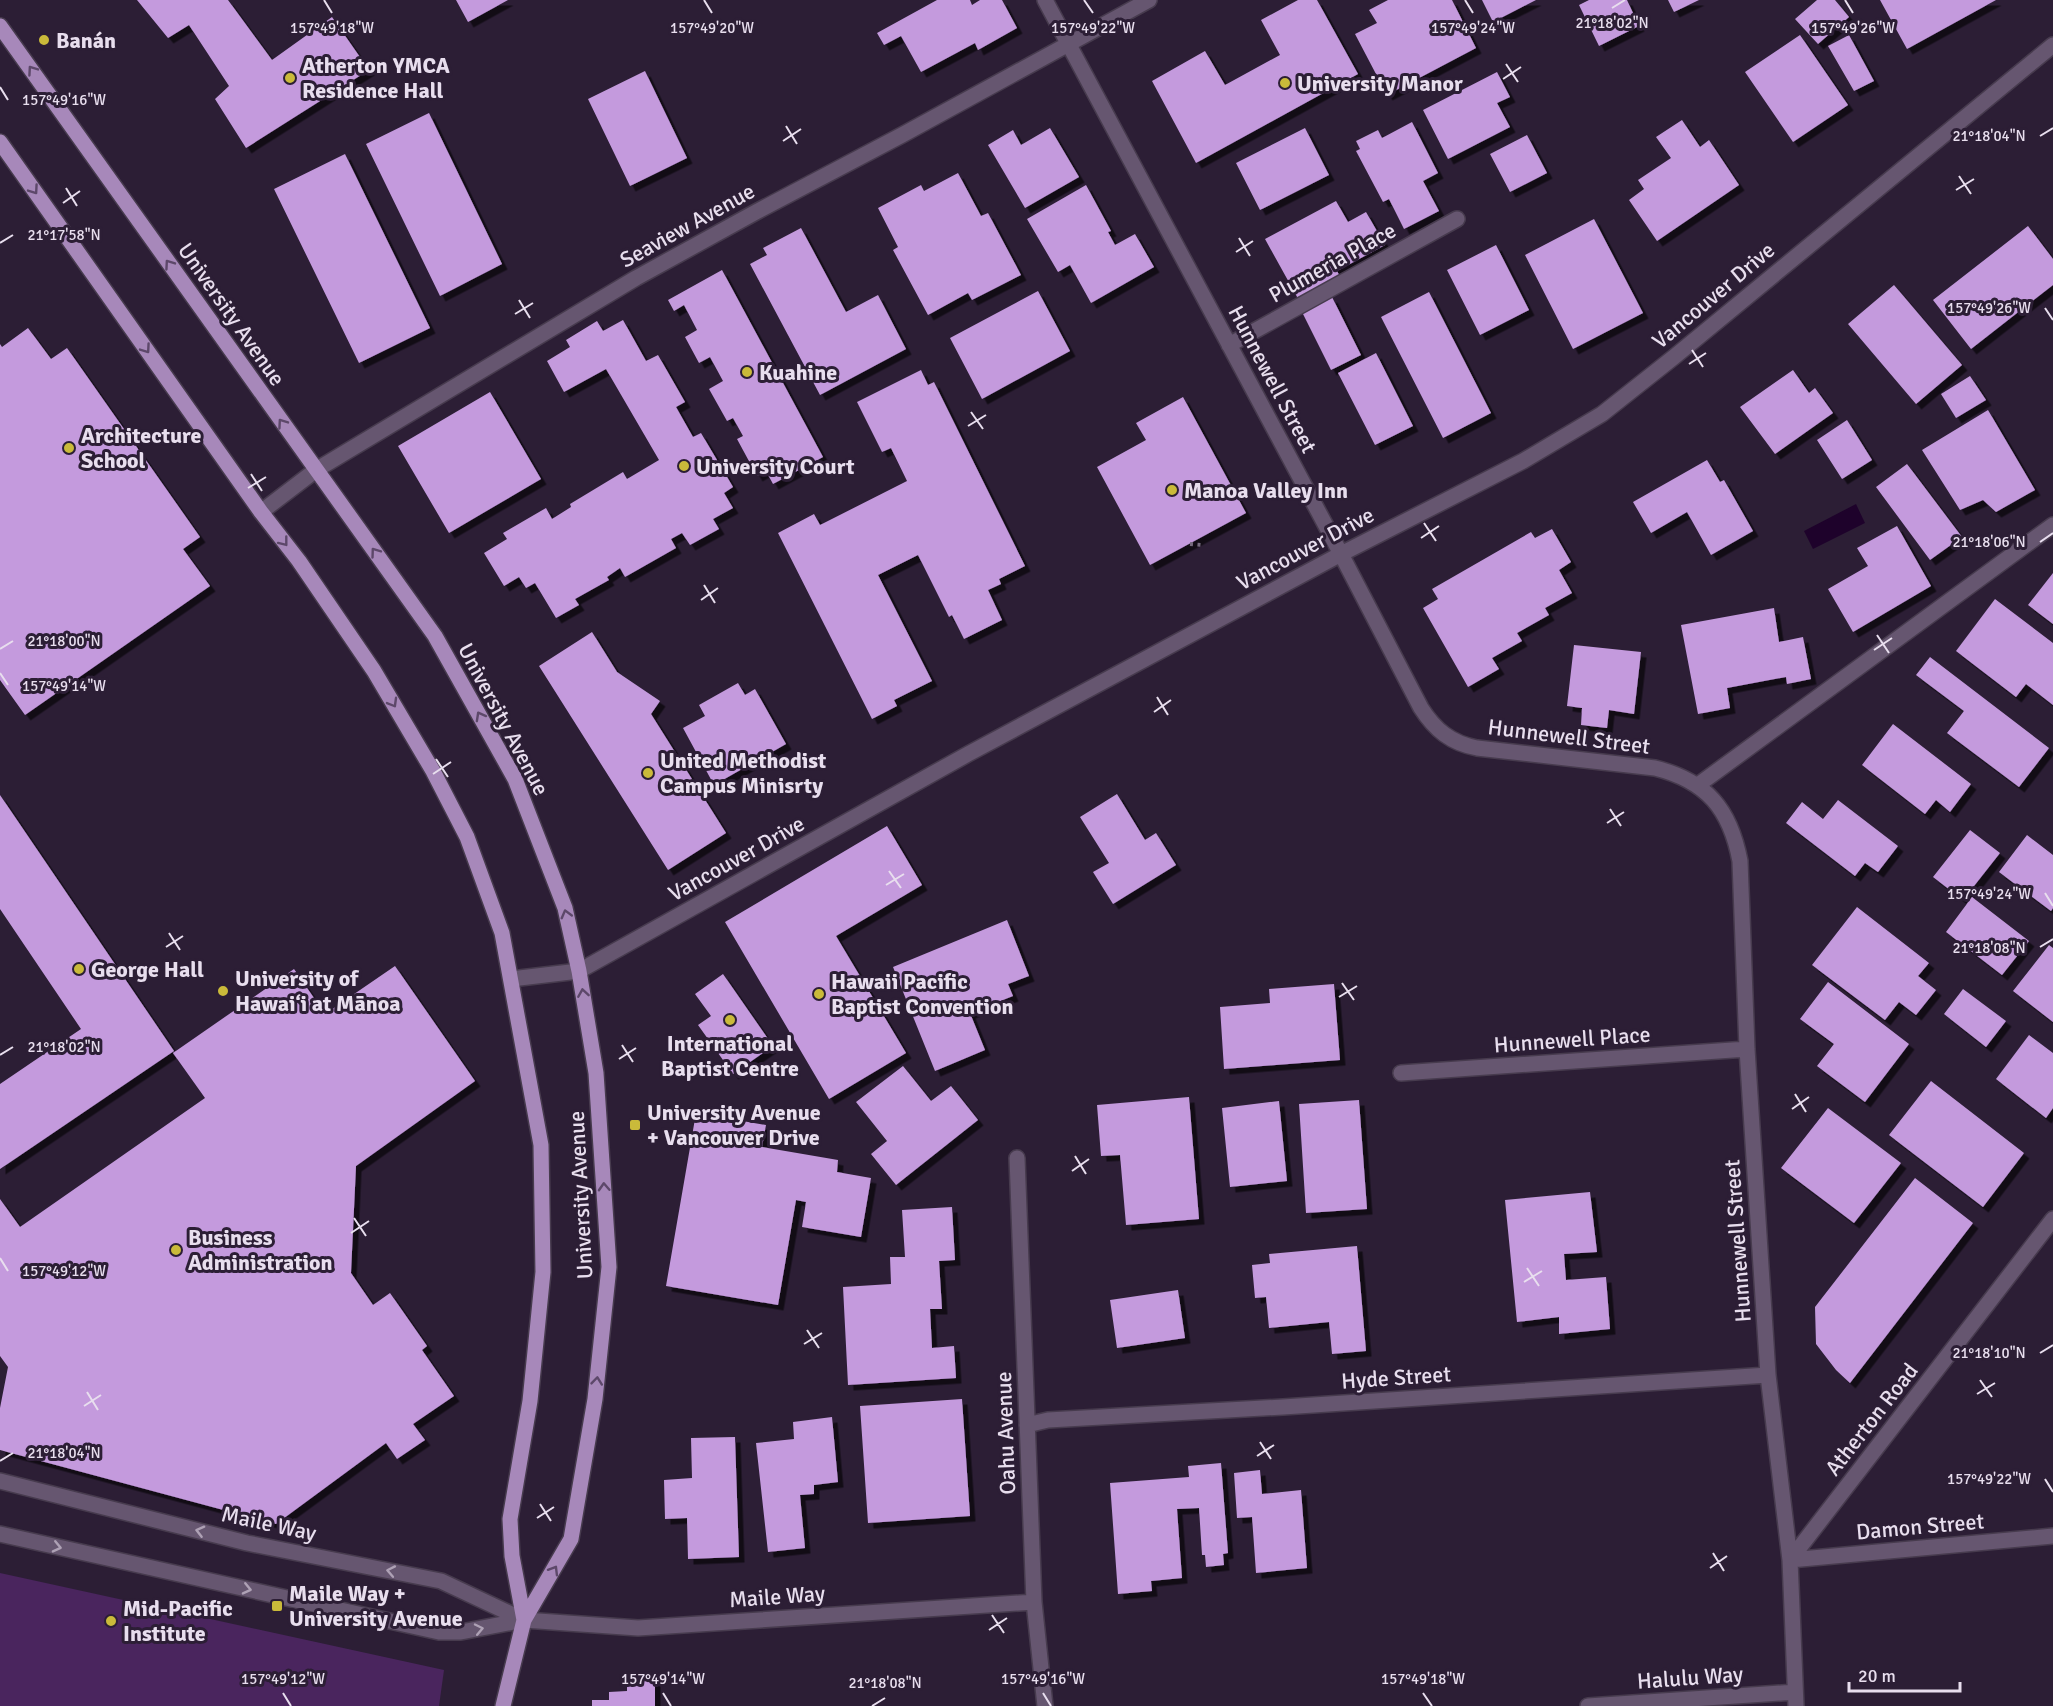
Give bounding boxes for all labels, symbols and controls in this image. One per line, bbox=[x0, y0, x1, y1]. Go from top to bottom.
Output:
text: 21°18'02"N bbox=[1575, 14, 1649, 32]
text: 157°49'18"W bbox=[290, 19, 374, 37]
text: 157°49'20"W bbox=[670, 19, 754, 37]
text: 157°49'22"W bbox=[1051, 19, 1135, 37]
text: 157°49'24"W bbox=[1431, 19, 1515, 37]
text: 157°49'26"W bbox=[1811, 19, 1895, 37]
place label: Banán bbox=[56, 27, 116, 54]
marker: Banán bbox=[37, 33, 51, 47]
place label: Atherton YMCA Residence Hall bbox=[302, 52, 450, 104]
one-way arrow bbox=[28, 66, 39, 77]
place label: University Manor bbox=[1297, 70, 1463, 97]
marker: Atherton YMCA Residence Hall bbox=[283, 71, 297, 85]
marker: University Manor bbox=[1278, 76, 1292, 90]
text: 157°49'16"W bbox=[22, 91, 106, 109]
text: 21°18'04"N bbox=[1952, 127, 2026, 145]
street label: Seaview Avenue bbox=[615, 177, 759, 274]
one-way arrow bbox=[27, 183, 38, 194]
street label: Plumeria Place bbox=[1264, 216, 1400, 308]
text: 21°17'58"N bbox=[27, 226, 101, 244]
street label: Vancouver Drive bbox=[1647, 236, 1780, 354]
street label: University Avenue bbox=[172, 238, 291, 391]
one-way arrow bbox=[165, 259, 176, 270]
text: 157°49'26"W bbox=[1947, 299, 2031, 317]
street label: Hunnewell Street bbox=[1222, 301, 1323, 458]
one-way arrow bbox=[139, 342, 150, 353]
place label: Kuahine bbox=[759, 359, 837, 386]
marker: Kuahine bbox=[740, 365, 754, 379]
one-way arrow bbox=[278, 418, 289, 429]
place label: Architecture School bbox=[81, 422, 201, 474]
marker: Architecture School bbox=[62, 441, 76, 455]
place label: University Court bbox=[696, 453, 854, 480]
marker: University Court bbox=[677, 459, 691, 473]
place label: Manoa Valley Inn bbox=[1184, 477, 1348, 504]
marker: Manoa Valley Inn bbox=[1165, 483, 1179, 497]
street label: Vancouver Drive bbox=[1232, 501, 1378, 596]
text: 21°18'06"N bbox=[1952, 533, 2026, 551]
one-way arrow bbox=[277, 535, 288, 546]
one-way arrow bbox=[371, 548, 382, 559]
text: 21°18'00"N bbox=[27, 632, 101, 650]
street label: University Avenue bbox=[452, 638, 555, 800]
text: 157°49'14"W bbox=[22, 677, 106, 695]
one-way arrow bbox=[386, 697, 397, 707]
one-way arrow bbox=[476, 712, 487, 722]
street label: Hunnewell Street bbox=[1486, 713, 1652, 760]
place label: United Methodist Campus Minisrty bbox=[660, 747, 826, 799]
marker: United Methodist Campus Minisrty bbox=[641, 766, 655, 780]
street label: Vancouver Drive bbox=[663, 810, 809, 907]
text: 157°49'24"W bbox=[1947, 885, 2031, 903]
one-way arrow bbox=[560, 909, 573, 919]
text: 21°18'08"N bbox=[1952, 939, 2026, 957]
place label: George Hall bbox=[91, 956, 204, 983]
marker: George Hall bbox=[72, 962, 86, 976]
place label: University of Hawaiʻi at Mānoa bbox=[235, 965, 401, 1017]
place label: Hawaii Pacific Baptist Convention bbox=[831, 968, 1014, 1020]
marker: University of Hawaiʻi at Mānoa bbox=[216, 984, 230, 998]
marker: Hawaii Pacific Baptist Convention bbox=[812, 987, 826, 1001]
one-way arrow bbox=[577, 989, 590, 999]
marker: International Baptist Centre bbox=[723, 1013, 737, 1027]
street label: Hunnewell Place bbox=[1493, 1021, 1651, 1058]
place label: International Baptist Centre bbox=[661, 1030, 799, 1082]
text: 21°18'02"N bbox=[27, 1038, 101, 1056]
place label: University Avenue + Vancouver Drive bbox=[647, 1099, 821, 1151]
street label: University Avenue bbox=[563, 1110, 598, 1280]
marker: University Avenue + Vancouver Drive bbox=[628, 1118, 642, 1132]
street label: Hunnewell Street bbox=[1718, 1158, 1757, 1323]
one-way arrow bbox=[598, 1182, 611, 1191]
place label: Business Administration bbox=[188, 1224, 333, 1276]
marker: Business Administration bbox=[169, 1243, 183, 1257]
text: 157°49'12"W bbox=[22, 1262, 106, 1280]
text: 21°18'10"N bbox=[1952, 1344, 2026, 1362]
street label: Atherton Road bbox=[1819, 1358, 1924, 1481]
street label: Hyde Street bbox=[1340, 1360, 1452, 1395]
street label: Oahu Avenue bbox=[990, 1371, 1021, 1495]
one-way arrow bbox=[590, 1377, 603, 1386]
text: 21°18'04"N bbox=[27, 1444, 101, 1462]
text: 157°49'22"W bbox=[1947, 1470, 2031, 1488]
street label: Maile Way bbox=[219, 1500, 319, 1547]
street label: Damon Street bbox=[1855, 1507, 1985, 1546]
one-way arrow bbox=[195, 1526, 205, 1539]
one-way arrow bbox=[52, 1539, 62, 1552]
one-way arrow bbox=[386, 1565, 396, 1578]
one-way arrow bbox=[547, 1566, 559, 1576]
place label: Maile Way + University Avenue bbox=[289, 1580, 463, 1632]
street label: Maile Way bbox=[728, 1580, 827, 1613]
one-way arrow bbox=[242, 1582, 252, 1595]
place label: Mid-Pacific Institute bbox=[123, 1595, 233, 1647]
marker: Maile Way + University Avenue bbox=[270, 1599, 284, 1613]
marker: Mid-Pacific Institute bbox=[104, 1614, 118, 1628]
one-way arrow bbox=[474, 1623, 484, 1636]
scale bar bbox=[1849, 1655, 1960, 1693]
street label: Halulu Way bbox=[1636, 1660, 1745, 1695]
text: 20 m bbox=[1858, 1665, 1896, 1687]
text: 157°49'12"W bbox=[241, 1670, 325, 1688]
text: 157°49'14"W bbox=[621, 1670, 705, 1688]
text: 157°49'16"W bbox=[1001, 1670, 1085, 1688]
text: 157°49'18"W bbox=[1381, 1670, 1465, 1688]
text: 21°18'08"N bbox=[848, 1674, 922, 1692]

